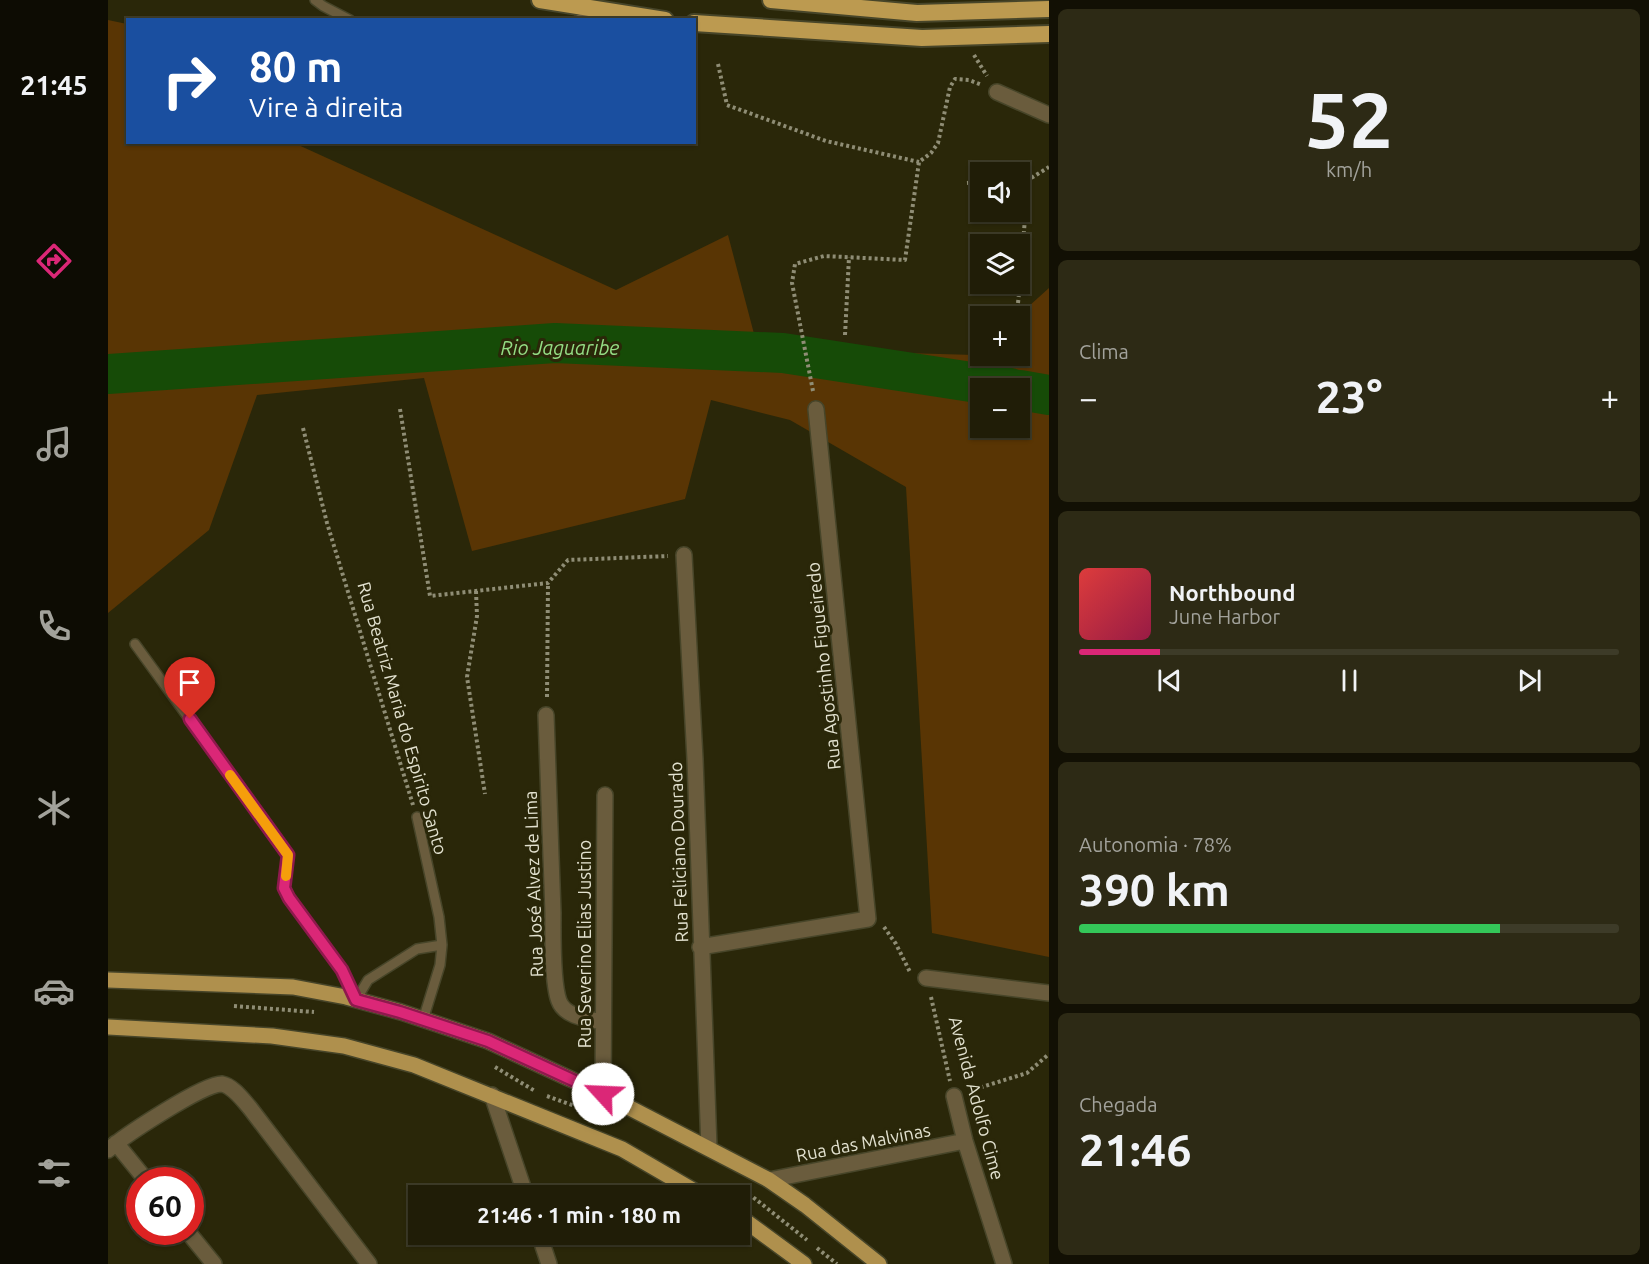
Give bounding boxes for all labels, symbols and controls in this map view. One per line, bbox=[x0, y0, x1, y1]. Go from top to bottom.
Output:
icon: right bbox=[150, 42, 228, 120]
text: 80 m bbox=[249, 43, 343, 90]
text: 21:45 bbox=[20, 70, 88, 100]
text: 52 bbox=[1305, 75, 1393, 163]
text: Vire à direita bbox=[249, 92, 403, 122]
text: km/h bbox=[1326, 158, 1372, 181]
map controls bbox=[970, 162, 1030, 438]
button: sound bbox=[970, 162, 1030, 222]
button: layers bbox=[970, 234, 1030, 294]
icon: directions bbox=[33, 240, 75, 282]
button: + bbox=[970, 306, 1030, 366]
water label: Rio Jaguaribe bbox=[501, 336, 619, 359]
text: Clima bbox=[1079, 340, 1129, 363]
text: 23° bbox=[1316, 371, 1382, 422]
button: − bbox=[970, 378, 1030, 438]
text: − bbox=[1079, 379, 1098, 416]
text: + bbox=[1600, 379, 1619, 416]
icon: music bbox=[33, 423, 75, 465]
street label: Rua Agostinho Figueiredo bbox=[802, 561, 844, 771]
street label: Rua Beatriz Maria do Espirito Santo bbox=[354, 579, 452, 857]
text: Northbound bbox=[1169, 580, 1295, 605]
icon: phone bbox=[33, 605, 75, 647]
text: June Harbor bbox=[1169, 605, 1280, 628]
pin bbox=[164, 657, 215, 719]
icon: previous bbox=[1153, 664, 1186, 697]
icon: pause bbox=[1333, 664, 1366, 697]
icon: next bbox=[1513, 664, 1546, 697]
icon: arrive bbox=[173, 666, 206, 699]
street label: Rua Feliciano Dourado bbox=[665, 761, 691, 943]
icon: climate bbox=[33, 787, 75, 829]
street label: Rua José Alvez de Lima bbox=[520, 790, 546, 978]
text: Autonomia · 78% bbox=[1079, 833, 1232, 856]
street label: Rua Severino Elias Justino bbox=[574, 840, 594, 1048]
text: 390 km bbox=[1079, 864, 1230, 915]
icon: car bbox=[33, 970, 75, 1012]
street label: Avenida Adolfo Cime bbox=[946, 1014, 1008, 1182]
position arrow bbox=[571, 1062, 635, 1126]
text: Chegada bbox=[1079, 1093, 1157, 1116]
street label: Rua das Malvinas bbox=[794, 1119, 932, 1165]
text: 21:46 bbox=[1079, 1124, 1192, 1175]
icon: filters bbox=[33, 1152, 75, 1194]
speed limit sign: 60 bbox=[126, 1167, 204, 1245]
text: 21:46 · 1 min · 180 m bbox=[477, 1202, 681, 1227]

